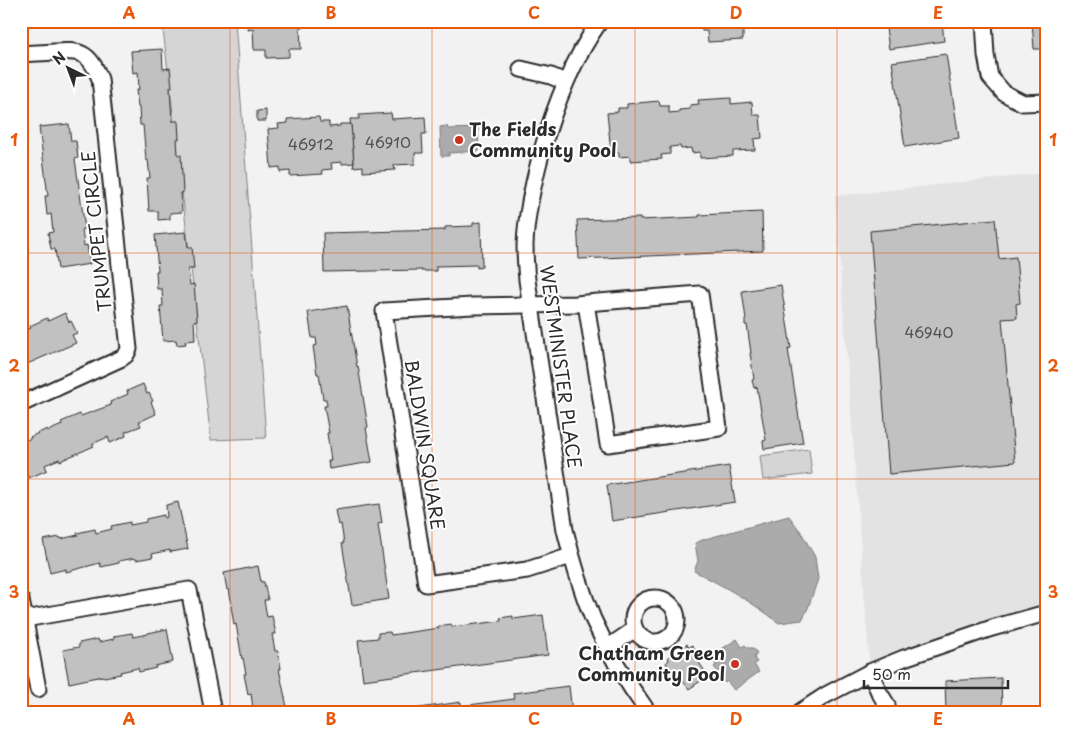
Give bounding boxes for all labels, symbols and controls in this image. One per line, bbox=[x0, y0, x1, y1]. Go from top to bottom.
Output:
text: A bbox=[123, 0, 136, 24]
text: B bbox=[326, 0, 337, 24]
text: C bbox=[528, 0, 540, 24]
text: D bbox=[730, 0, 742, 24]
text: E bbox=[933, 0, 943, 24]
north arrow bbox=[42, 42, 92, 92]
text: N bbox=[48, 46, 70, 69]
place label: The Fields Community Pool bbox=[469, 115, 617, 163]
text: 1 bbox=[10, 127, 18, 151]
text: 1 bbox=[1049, 127, 1057, 151]
house number: 46910 bbox=[365, 130, 411, 153]
house number: 46912 bbox=[288, 132, 334, 155]
marker: The Fields Community Pool bbox=[453, 134, 465, 146]
street label: TRUMPET CIRCLE bbox=[74, 149, 117, 313]
street label: WESTMINISTER PLACE bbox=[534, 263, 589, 470]
house number: 46940 bbox=[904, 320, 954, 343]
text: 2 bbox=[8, 353, 20, 377]
text: 2 bbox=[1047, 353, 1059, 377]
street label: BALDWIN SQUARE bbox=[399, 358, 452, 532]
text: 3 bbox=[9, 579, 19, 603]
text: 3 bbox=[1048, 579, 1058, 603]
place label: Chatham Green Community Pool bbox=[578, 639, 725, 687]
marker: Chatham Green Community Pool bbox=[729, 658, 741, 670]
scale bar bbox=[864, 658, 1008, 690]
text: 50 m bbox=[872, 662, 911, 685]
text: A bbox=[123, 706, 136, 730]
text: B bbox=[326, 706, 337, 730]
text: C bbox=[528, 706, 540, 730]
text: D bbox=[730, 706, 742, 730]
text: E bbox=[933, 706, 943, 730]

